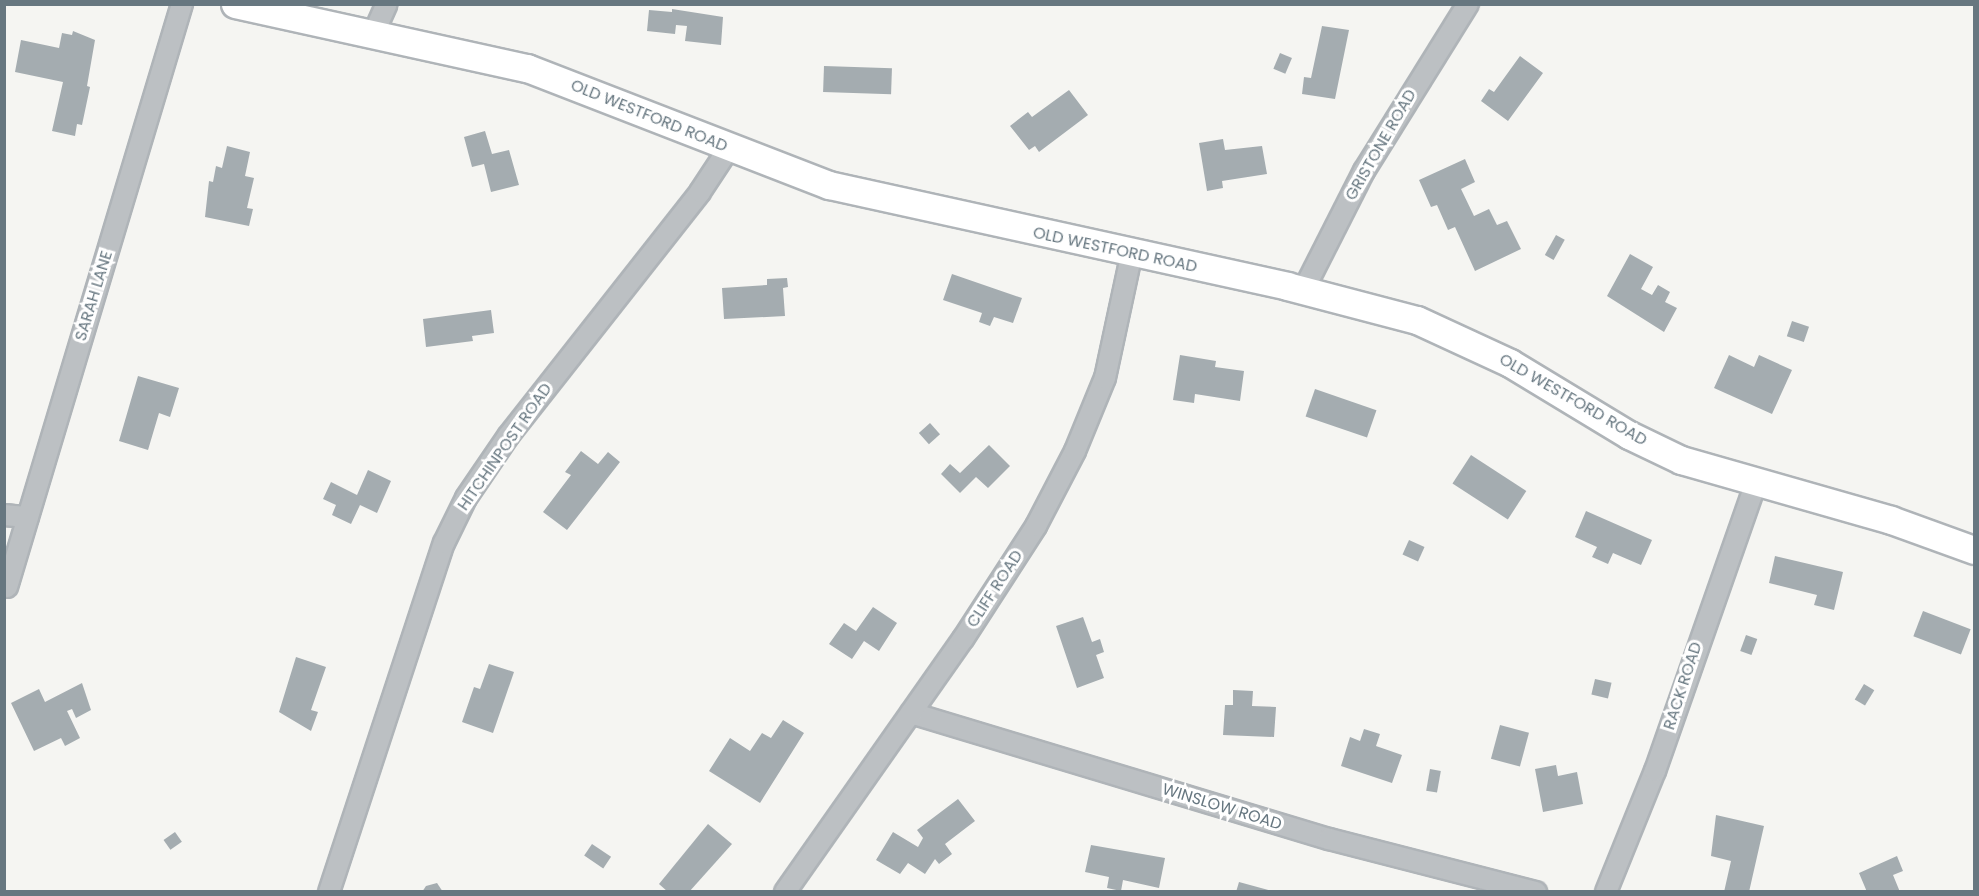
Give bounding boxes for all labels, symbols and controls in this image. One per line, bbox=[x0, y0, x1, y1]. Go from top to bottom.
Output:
street label: OLD WESTFORD ROAD bbox=[568, 76, 730, 156]
street label: GRISTONE ROAD bbox=[1341, 86, 1421, 204]
street label: OLD WESTFORD ROAD bbox=[1031, 223, 1199, 277]
street label: SARAH LANE bbox=[71, 249, 117, 343]
street label: OLD WESTFORD ROAD bbox=[1496, 350, 1650, 450]
street label: HITCHINPOST ROAD bbox=[454, 380, 556, 514]
street label: CLIFF ROAD bbox=[963, 547, 1027, 631]
street label: RACK ROAD bbox=[1660, 640, 1706, 732]
street label: WINSLOW ROAD bbox=[1160, 780, 1284, 834]

